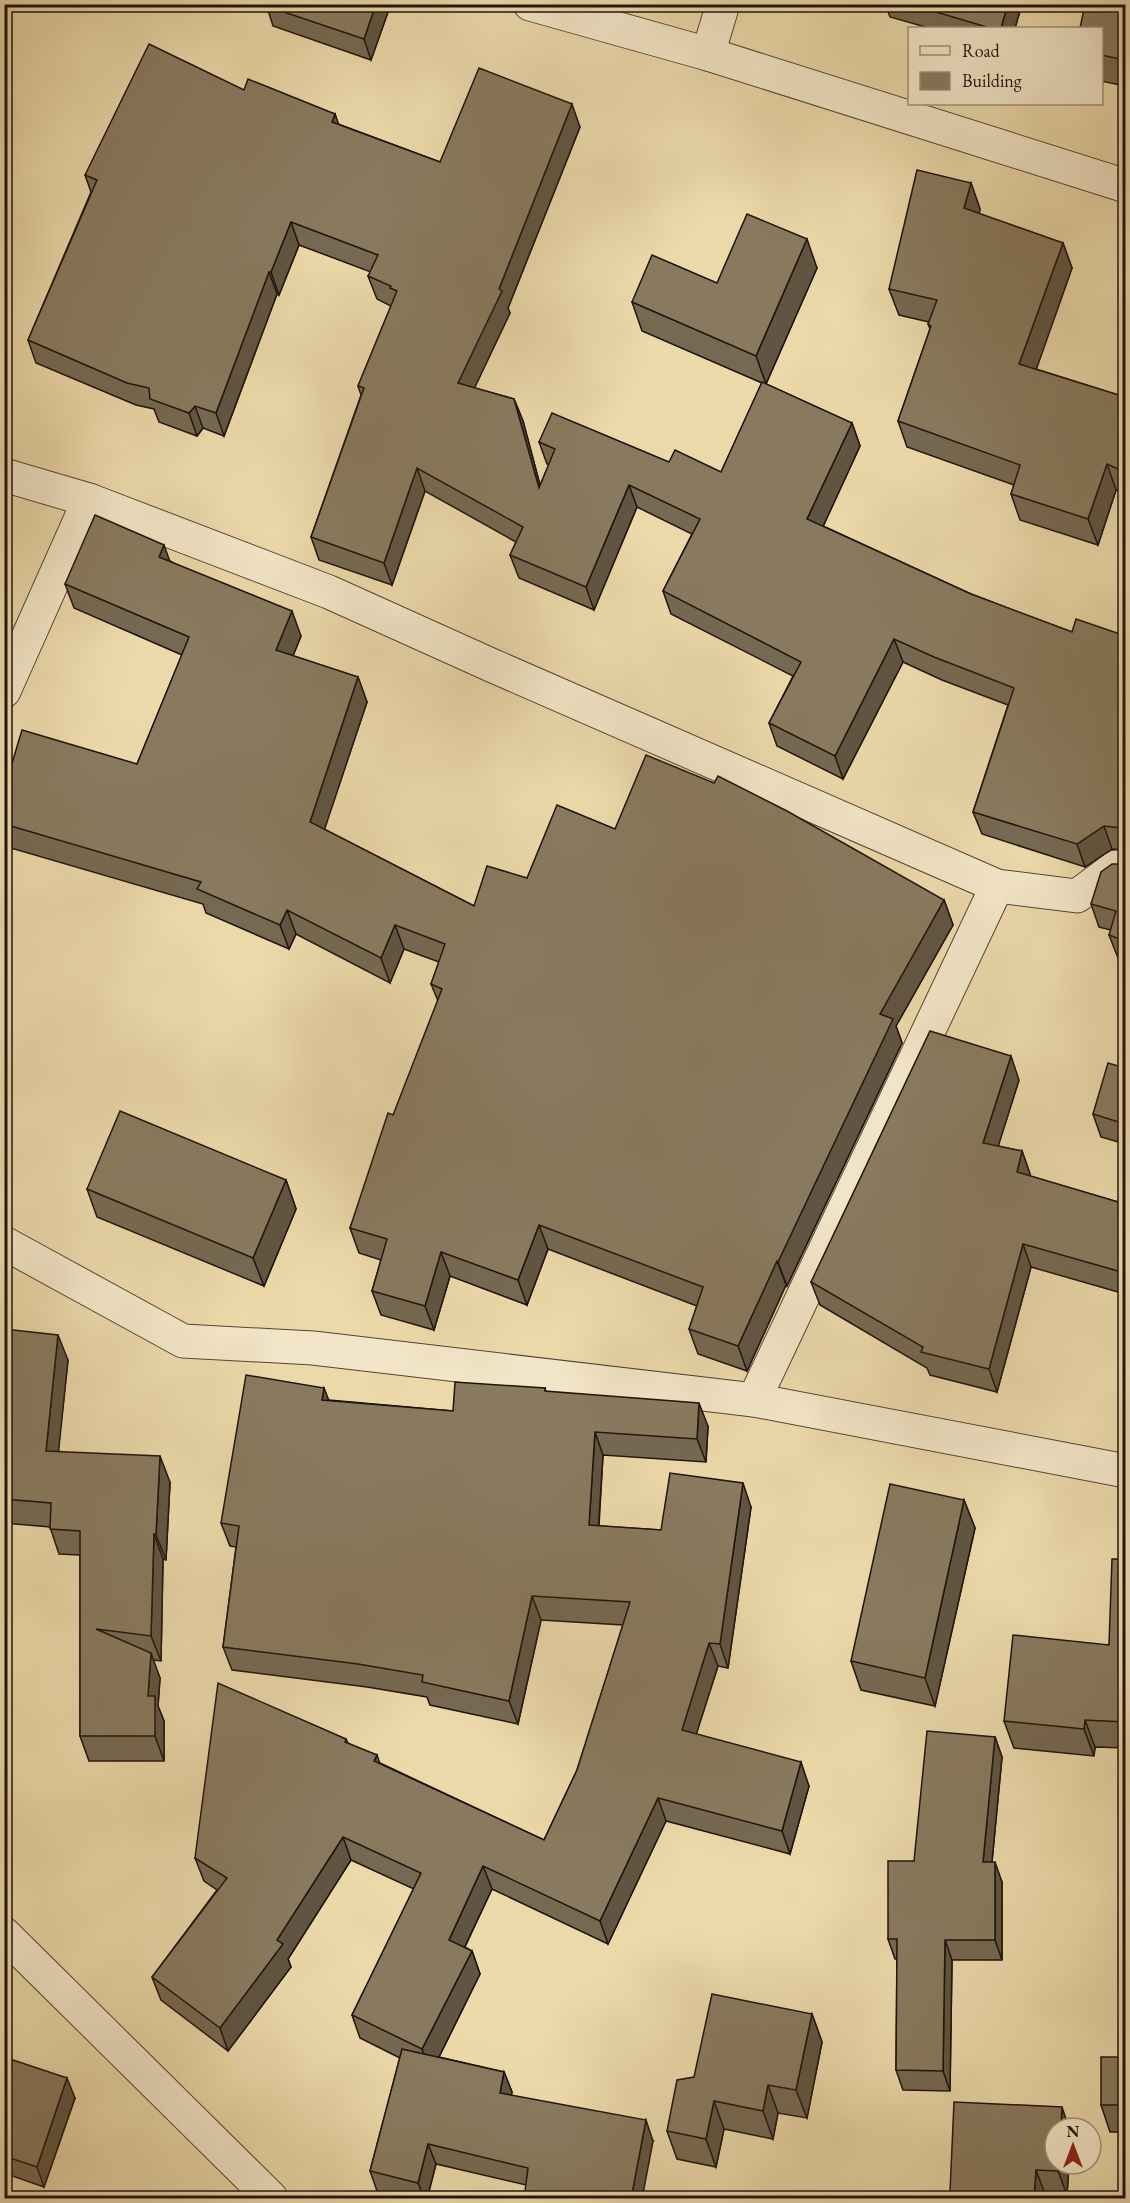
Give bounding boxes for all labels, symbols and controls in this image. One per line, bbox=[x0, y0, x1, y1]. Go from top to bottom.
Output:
legend bbox=[908, 27, 1103, 105]
text: Road bbox=[962, 39, 1001, 62]
text: Building bbox=[962, 69, 1022, 92]
north arrow bbox=[1043, 2116, 1103, 2176]
text: N bbox=[1067, 2121, 1080, 2142]

